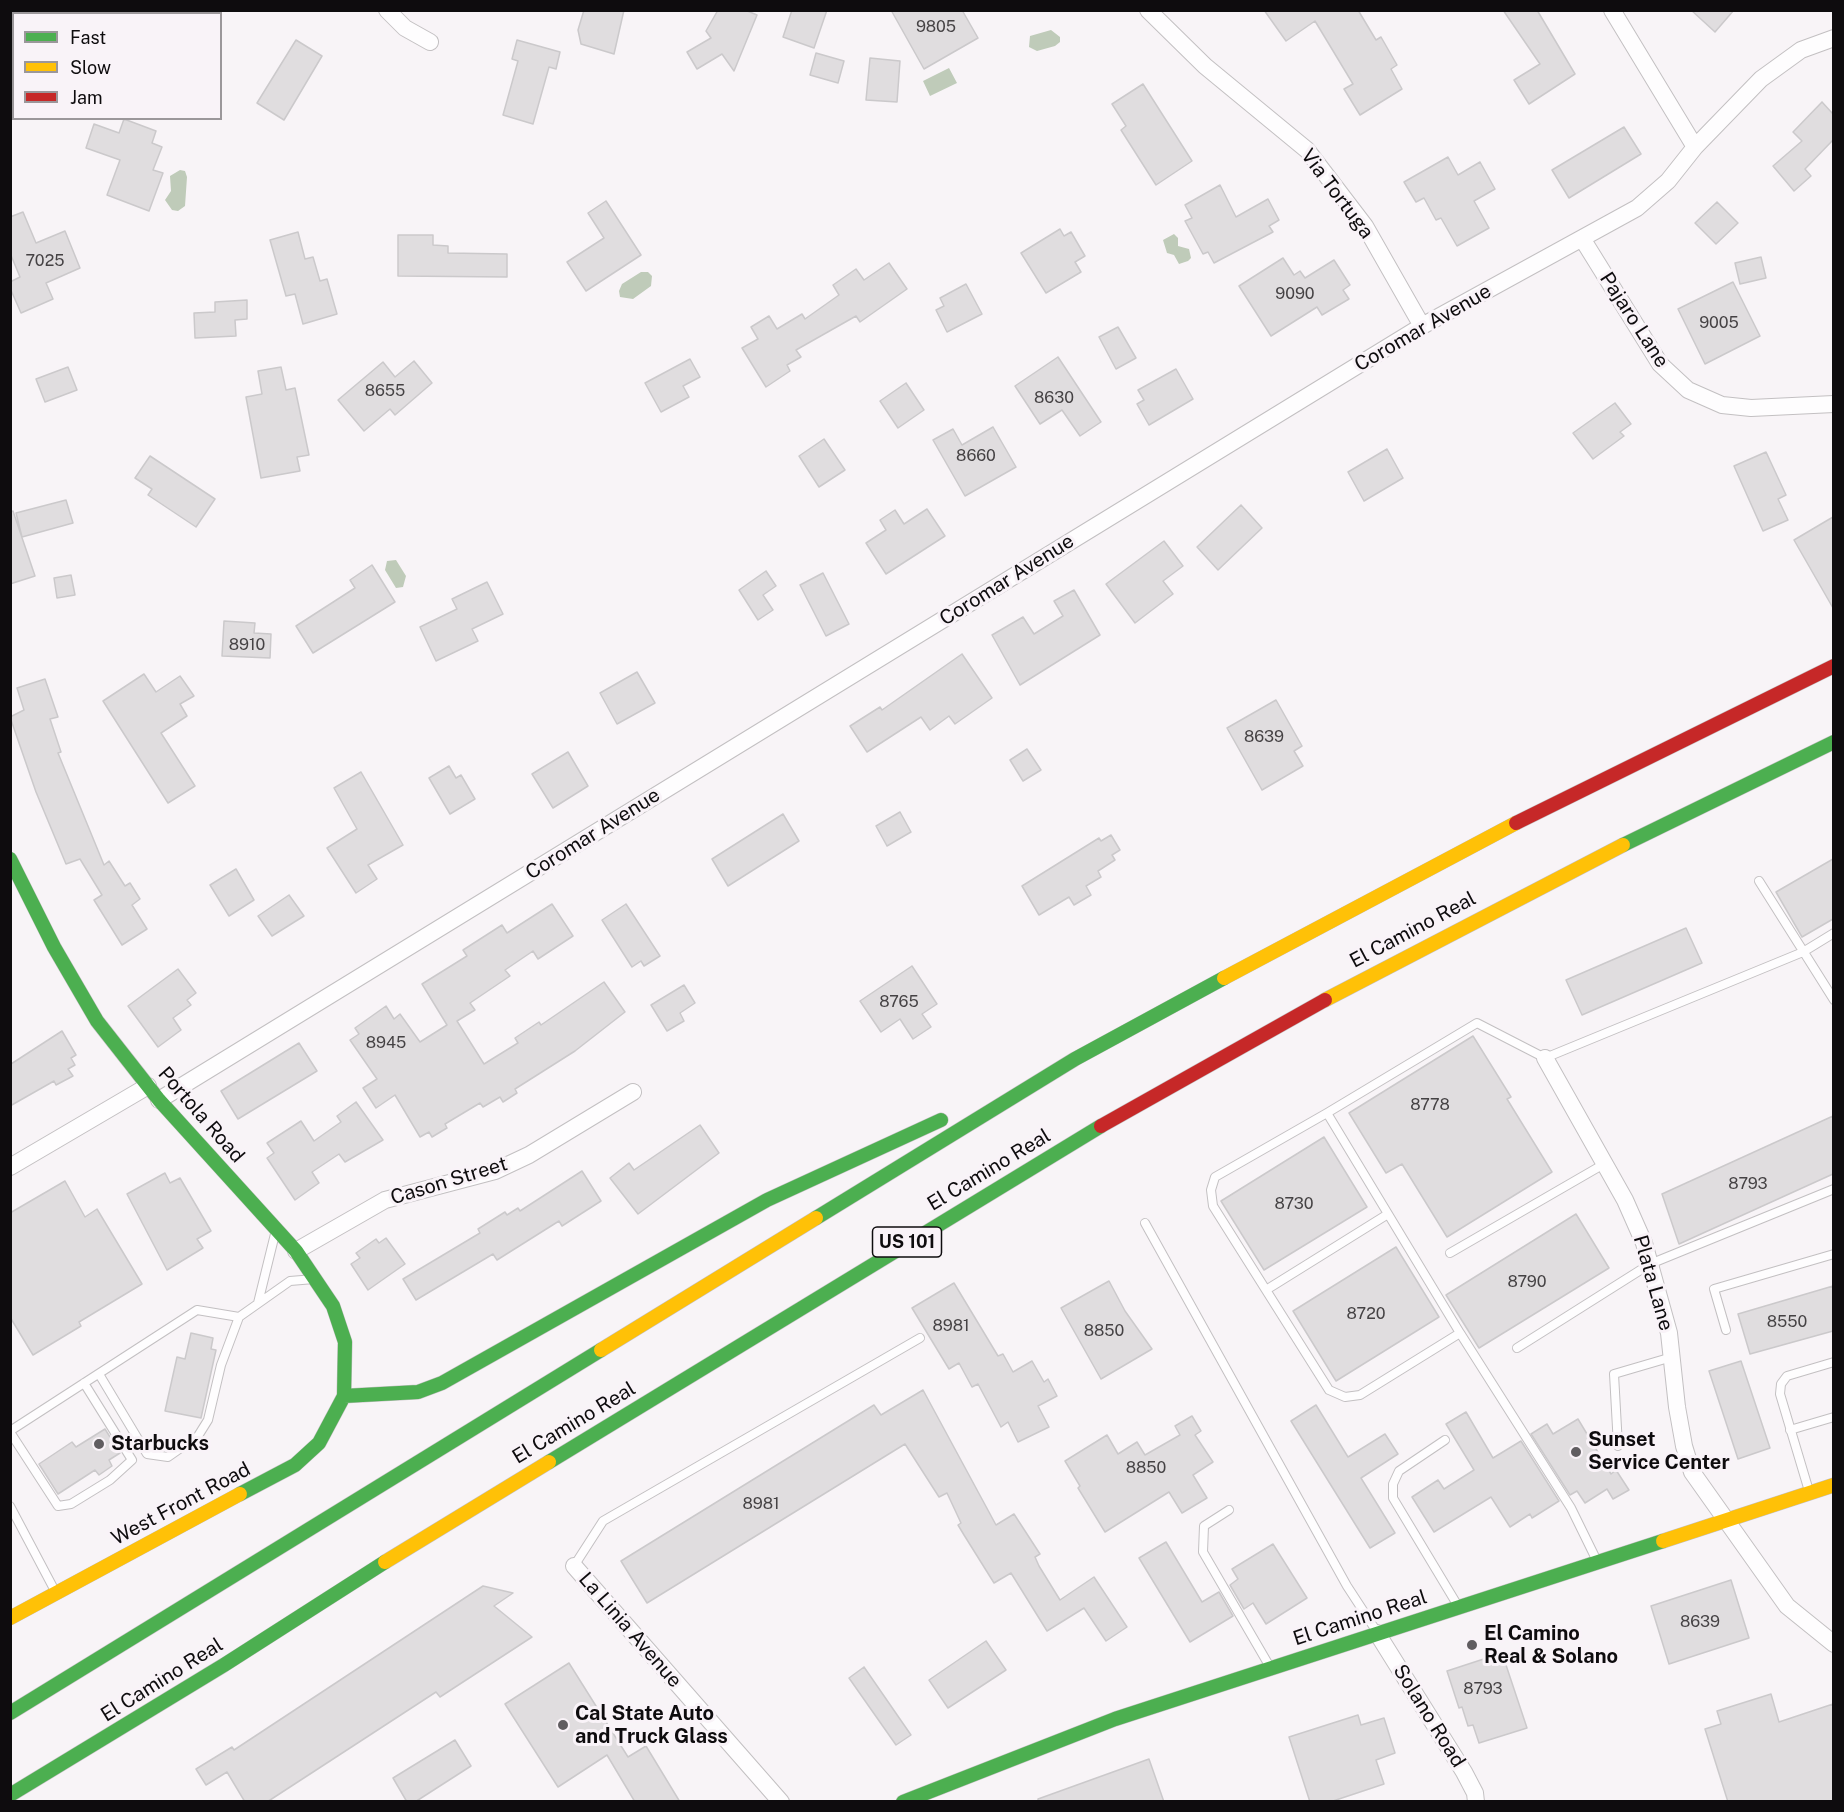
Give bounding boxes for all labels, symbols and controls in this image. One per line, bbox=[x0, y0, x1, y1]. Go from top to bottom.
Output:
legend bbox=[12, 12, 222, 120]
house number: 9805 bbox=[916, 17, 956, 37]
text: Fast bbox=[70, 27, 106, 48]
text: Slow bbox=[70, 57, 111, 78]
text: Jam bbox=[70, 87, 103, 108]
street label: Via Tortuga bbox=[1295, 144, 1379, 244]
house number: 7025 bbox=[26, 251, 64, 271]
street label: Pajaro Lane bbox=[1594, 268, 1674, 372]
street label: Coromar Avenue bbox=[1350, 279, 1496, 377]
house number: 9090 bbox=[1275, 284, 1315, 304]
house number: 9005 bbox=[1699, 313, 1739, 333]
house number: 8655 bbox=[365, 381, 405, 401]
house number: 8630 bbox=[1034, 388, 1074, 408]
house number: 8660 bbox=[956, 446, 996, 466]
street label: Coromar Avenue bbox=[935, 529, 1079, 631]
house number: 8910 bbox=[229, 635, 265, 655]
house number: 8639 bbox=[1244, 727, 1284, 747]
street label: Coromar Avenue bbox=[521, 783, 665, 885]
street label: El Camino Real bbox=[1346, 887, 1480, 973]
house number: 8765 bbox=[879, 992, 919, 1012]
house number: 8945 bbox=[366, 1033, 406, 1053]
street label: Portola Road bbox=[153, 1062, 249, 1168]
house number: 8778 bbox=[1410, 1095, 1450, 1115]
street label: El Camino Real bbox=[923, 1124, 1055, 1216]
street label: Cason Street bbox=[388, 1152, 510, 1210]
house number: 8793 bbox=[1728, 1174, 1768, 1194]
house number: 8730 bbox=[1274, 1194, 1314, 1214]
road number: US 101 bbox=[872, 1227, 942, 1257]
street label: Plata Lane bbox=[1628, 1233, 1678, 1333]
house number: 8790 bbox=[1507, 1272, 1547, 1292]
house number: 8720 bbox=[1346, 1304, 1386, 1324]
house number: 8550 bbox=[1767, 1312, 1807, 1332]
house number: 8981 bbox=[932, 1316, 970, 1336]
house number: 8850 bbox=[1084, 1321, 1124, 1341]
street label: El Camino Real bbox=[508, 1377, 640, 1469]
place label: Sunset Service Center bbox=[1588, 1428, 1730, 1475]
place label: Starbucks bbox=[111, 1432, 209, 1456]
marker: Starbucks bbox=[92, 1437, 106, 1451]
marker: Sunset Service Center bbox=[1569, 1445, 1583, 1459]
street label: West Front Road bbox=[107, 1457, 255, 1551]
house number: 8850 bbox=[1126, 1458, 1166, 1478]
house number: 8981 bbox=[742, 1494, 780, 1514]
street label: La Linia Avenue bbox=[573, 1567, 687, 1693]
street label: El Camino Real bbox=[1290, 1585, 1430, 1651]
house number: 8639 bbox=[1680, 1612, 1720, 1632]
place label: El Camino Real & Solano bbox=[1484, 1622, 1618, 1669]
street label: El Camino Real bbox=[97, 1633, 227, 1727]
marker: El Camino Real & Solano bbox=[1465, 1638, 1479, 1652]
street label: Solano Road bbox=[1388, 1660, 1470, 1772]
house number: 8793 bbox=[1463, 1679, 1503, 1699]
place label: Cal State Auto and Truck Glass bbox=[575, 1702, 728, 1749]
marker: Cal State Auto and Truck Glass bbox=[556, 1718, 570, 1732]

